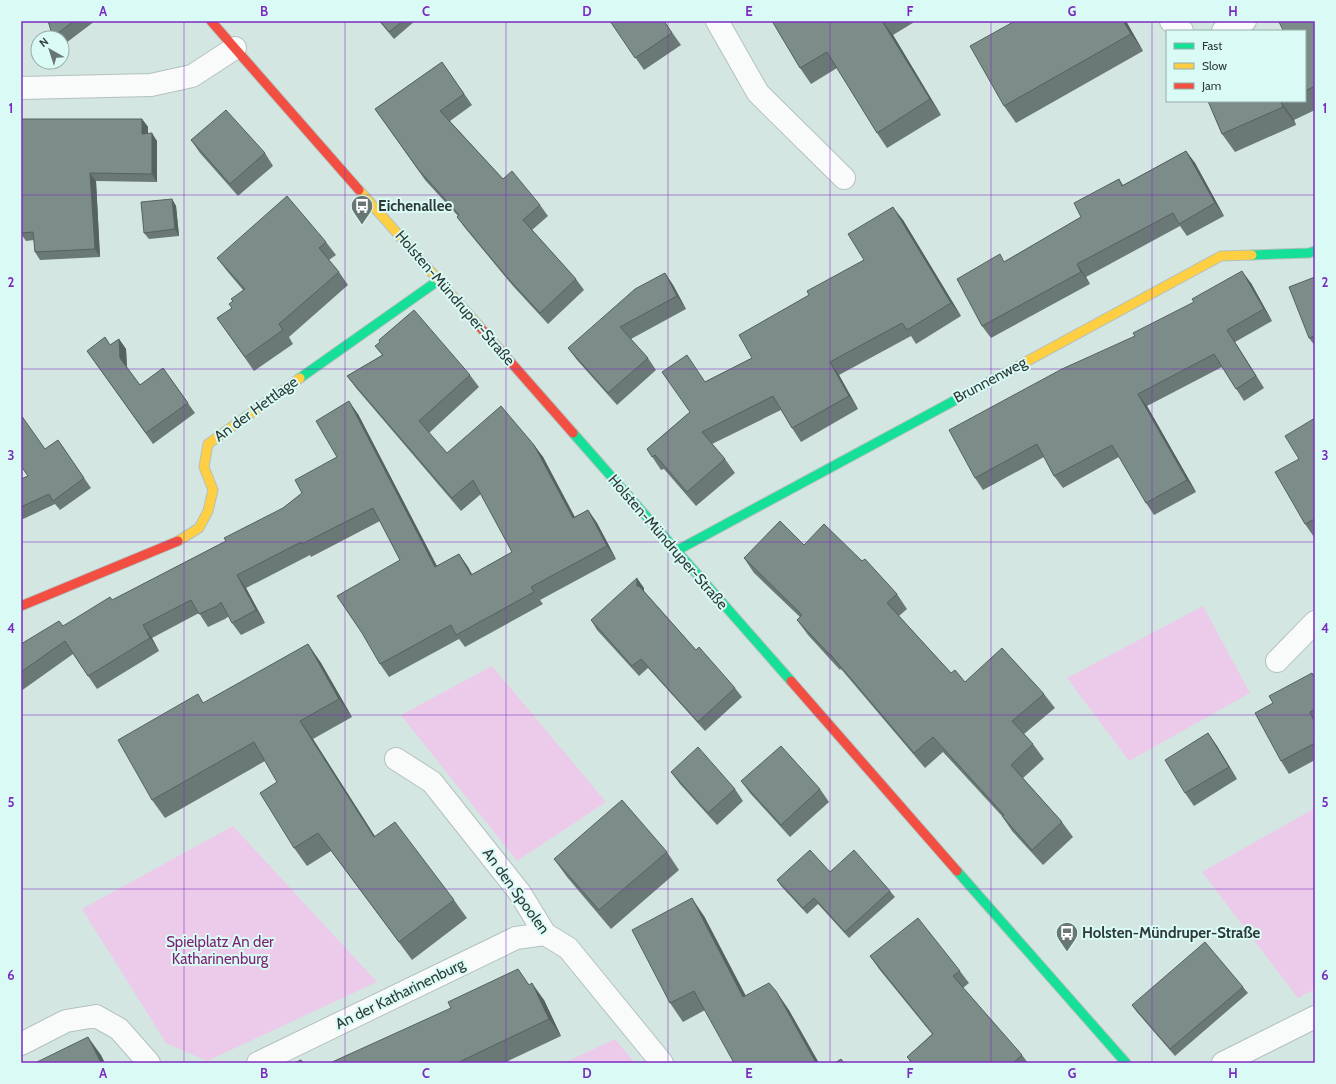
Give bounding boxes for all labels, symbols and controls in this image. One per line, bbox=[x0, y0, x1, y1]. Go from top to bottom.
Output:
text: A bbox=[99, 3, 108, 19]
text: B bbox=[260, 3, 268, 19]
text: C bbox=[422, 3, 430, 19]
text: D bbox=[582, 3, 592, 19]
text: E bbox=[745, 3, 753, 19]
text: F bbox=[907, 3, 914, 19]
text: G bbox=[1068, 3, 1077, 19]
text: H bbox=[1228, 3, 1238, 19]
north arrow bbox=[30, 30, 70, 70]
legend bbox=[1166, 30, 1306, 102]
text: N bbox=[36, 34, 51, 50]
text: Fast bbox=[1202, 38, 1222, 53]
text: Slow bbox=[1202, 58, 1227, 73]
text: Jam bbox=[1201, 78, 1221, 93]
text: 1 bbox=[9, 100, 13, 116]
text: 1 bbox=[1323, 100, 1327, 116]
bus stop icon: Eichenallee bbox=[349, 193, 375, 226]
place label: Eichenallee bbox=[378, 197, 452, 215]
street label: Holsten-Mündruper-Straße bbox=[391, 227, 519, 370]
text: 2 bbox=[8, 274, 15, 290]
text: 2 bbox=[1322, 274, 1329, 290]
street label: Brunnenweg bbox=[950, 353, 1030, 407]
street label: An der Hettlage bbox=[211, 372, 302, 445]
text: 3 bbox=[7, 447, 15, 463]
text: 3 bbox=[1321, 447, 1329, 463]
street label: Holsten-Mündruper-Straße bbox=[604, 471, 732, 614]
text: 4 bbox=[7, 620, 15, 636]
text: 4 bbox=[1321, 620, 1329, 636]
text: 5 bbox=[8, 794, 15, 810]
text: 5 bbox=[1322, 794, 1329, 810]
street label: An den Spoolen bbox=[479, 845, 553, 937]
bus stop icon: Holsten-Mündruper-Straße bbox=[1054, 920, 1080, 953]
place label: Holsten-Mündruper-Straße bbox=[1082, 924, 1261, 942]
park label: Spielplatz An der Katharinenburg bbox=[166, 933, 274, 968]
street label: An der Katharinenburg bbox=[332, 955, 468, 1033]
text: 6 bbox=[7, 967, 15, 983]
text: 6 bbox=[1321, 967, 1329, 983]
text: A bbox=[99, 1065, 108, 1081]
text: B bbox=[260, 1065, 268, 1081]
text: C bbox=[422, 1065, 430, 1081]
text: D bbox=[582, 1065, 592, 1081]
text: E bbox=[745, 1065, 753, 1081]
text: F bbox=[907, 1065, 914, 1081]
text: G bbox=[1068, 1065, 1077, 1081]
text: H bbox=[1228, 1065, 1238, 1081]

